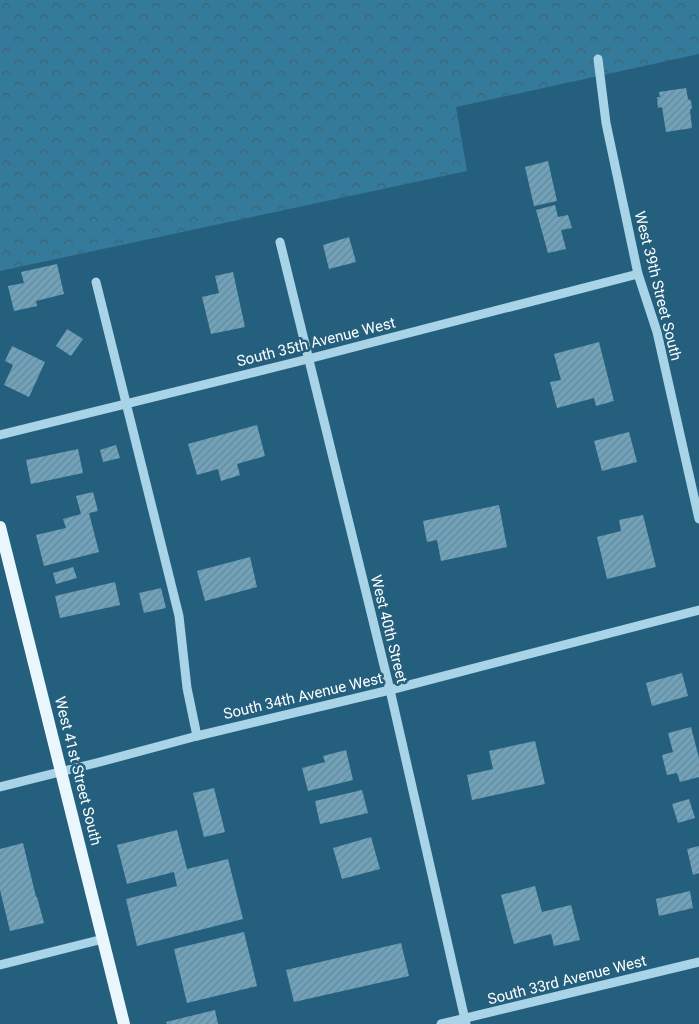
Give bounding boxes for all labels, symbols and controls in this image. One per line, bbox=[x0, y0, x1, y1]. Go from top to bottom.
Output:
street label: West 39th Street South bbox=[631, 209, 685, 363]
street label: South 35th Avenue West bbox=[235, 314, 397, 370]
street label: West 40th Street bbox=[367, 573, 411, 685]
street label: South 34th Avenue West bbox=[222, 669, 384, 723]
street label: West 41st Street South bbox=[51, 695, 105, 847]
street label: South 33rd Avenue West bbox=[486, 952, 648, 1008]

